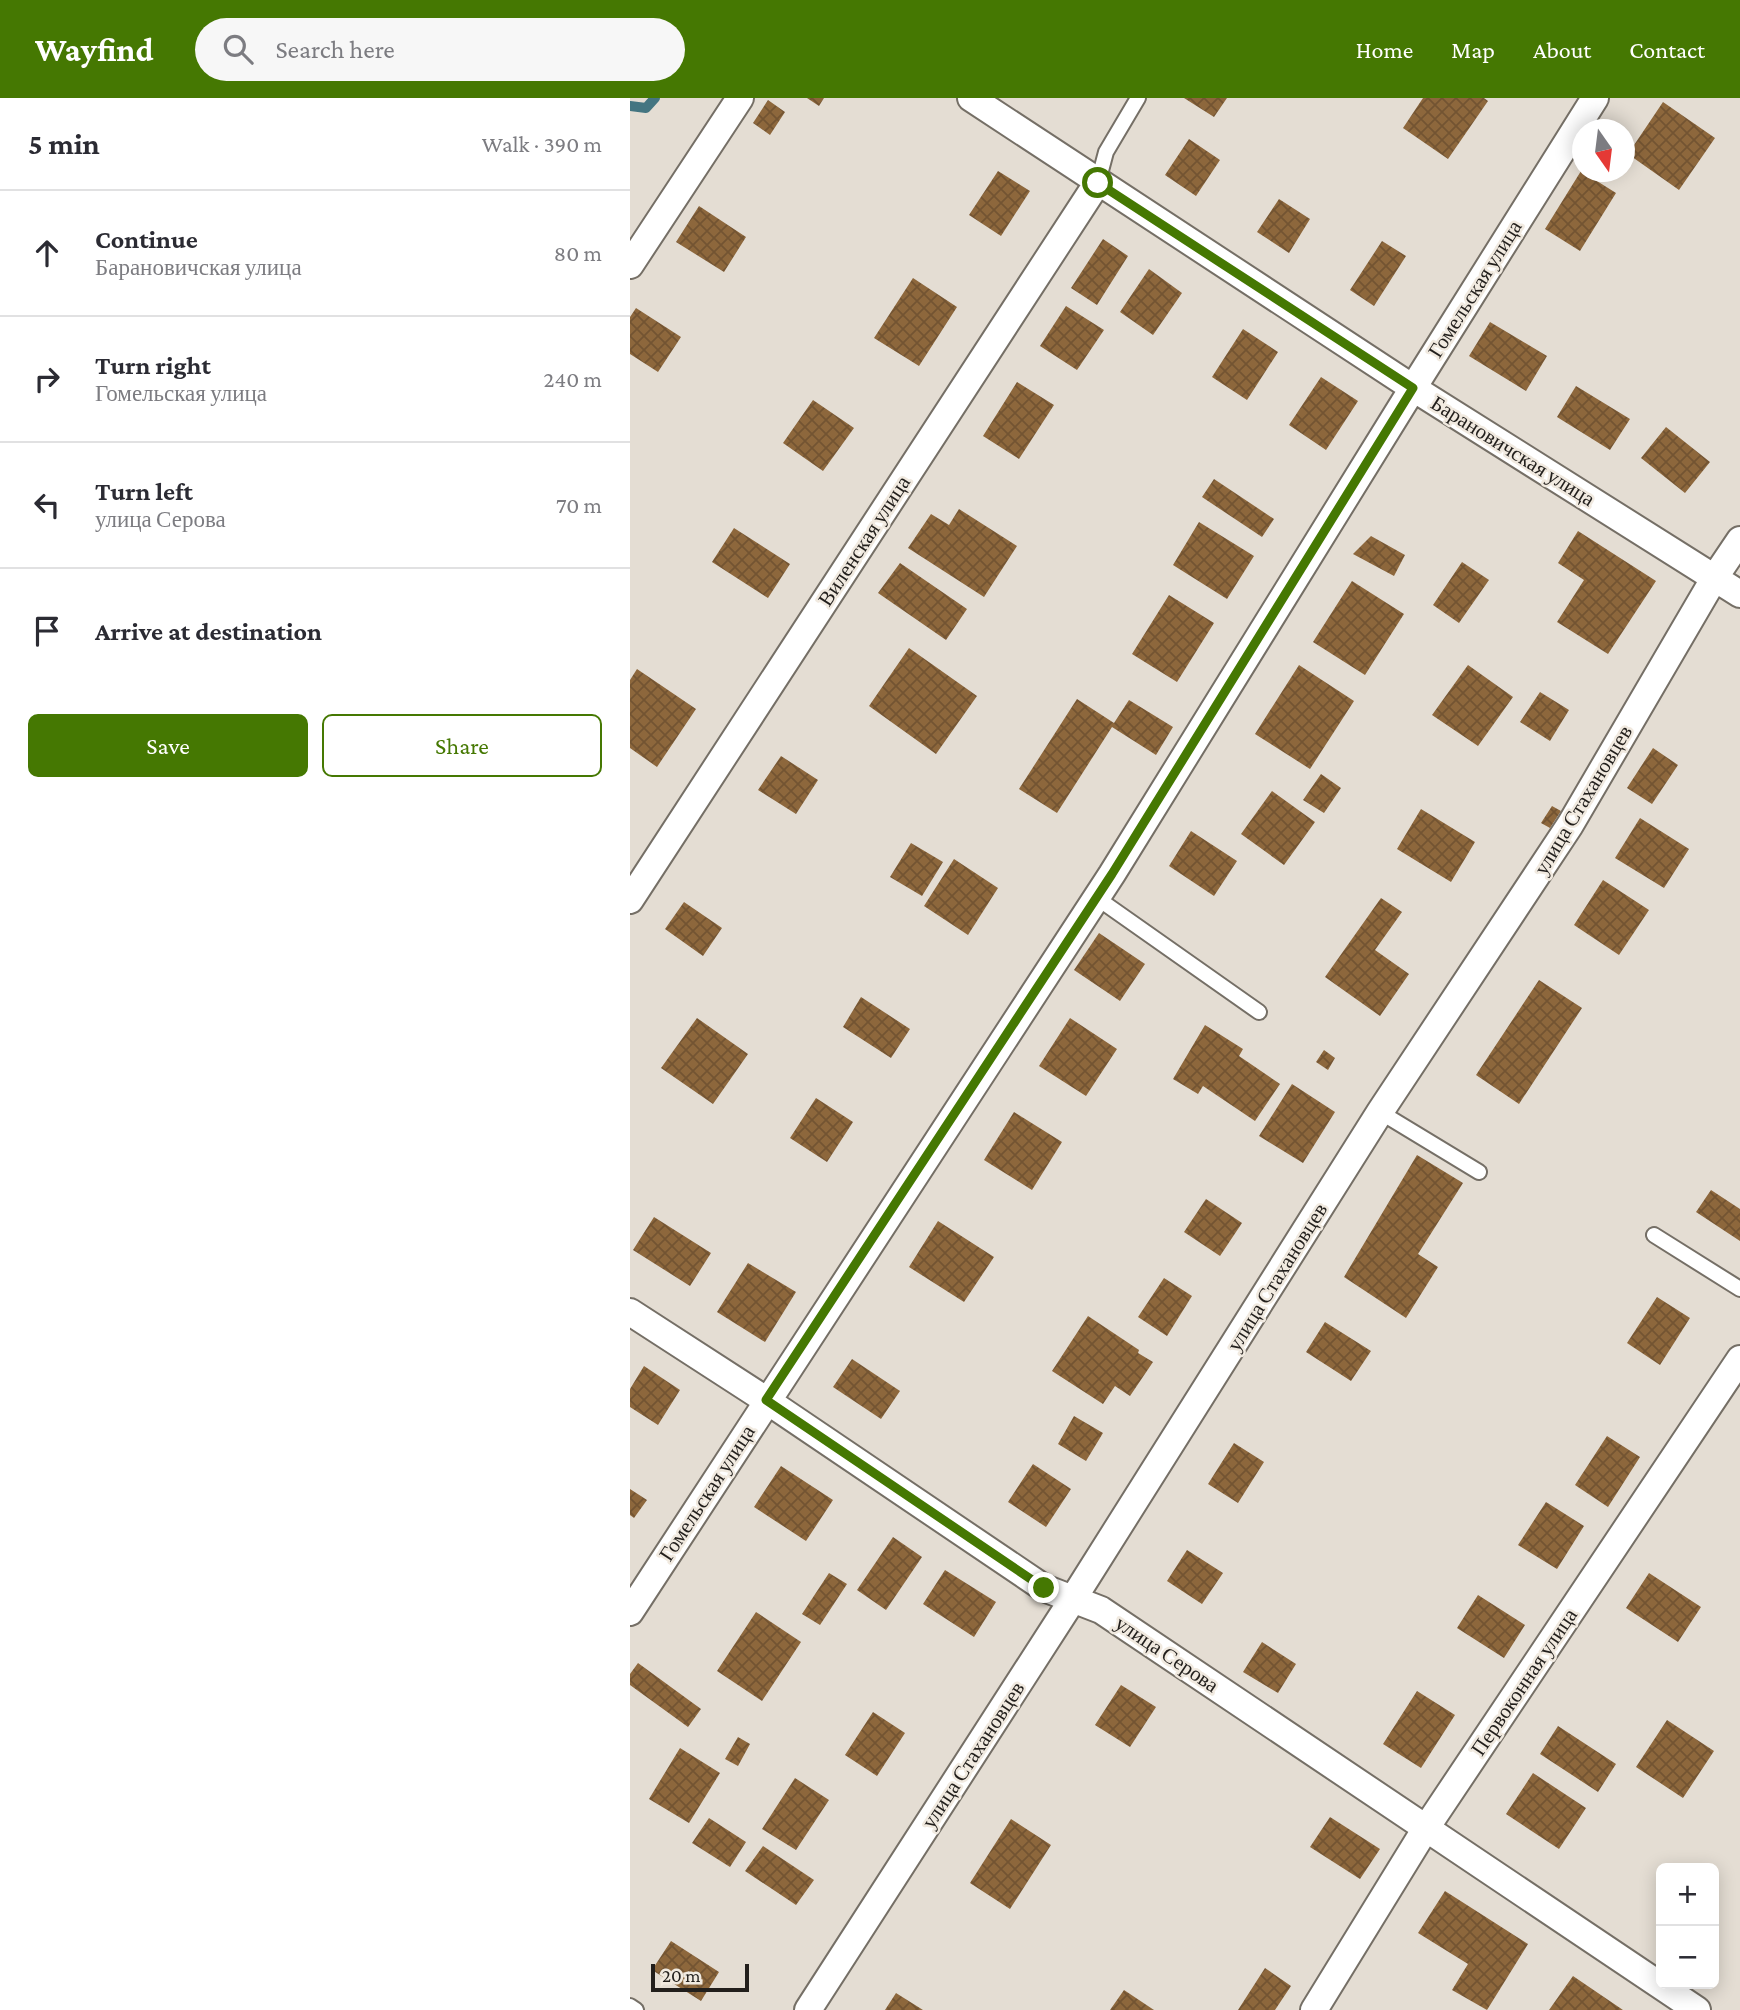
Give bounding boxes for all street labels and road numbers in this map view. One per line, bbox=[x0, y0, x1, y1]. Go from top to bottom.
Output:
street label: Гомельская улица bbox=[1423, 215, 1527, 362]
street label: Барановичская улица bbox=[1427, 391, 1600, 512]
street label: Виленская улица bbox=[813, 471, 915, 611]
street label: улица Стахановцев bbox=[1529, 721, 1637, 879]
street label: улица Стахановцев bbox=[1222, 1199, 1332, 1355]
street label: Гомельская улица bbox=[654, 1420, 760, 1565]
street label: Первоконная улица bbox=[1466, 1603, 1582, 1760]
street label: улица Серова bbox=[1111, 1611, 1224, 1698]
street label: улица Стахановцев bbox=[917, 1677, 1029, 1833]

